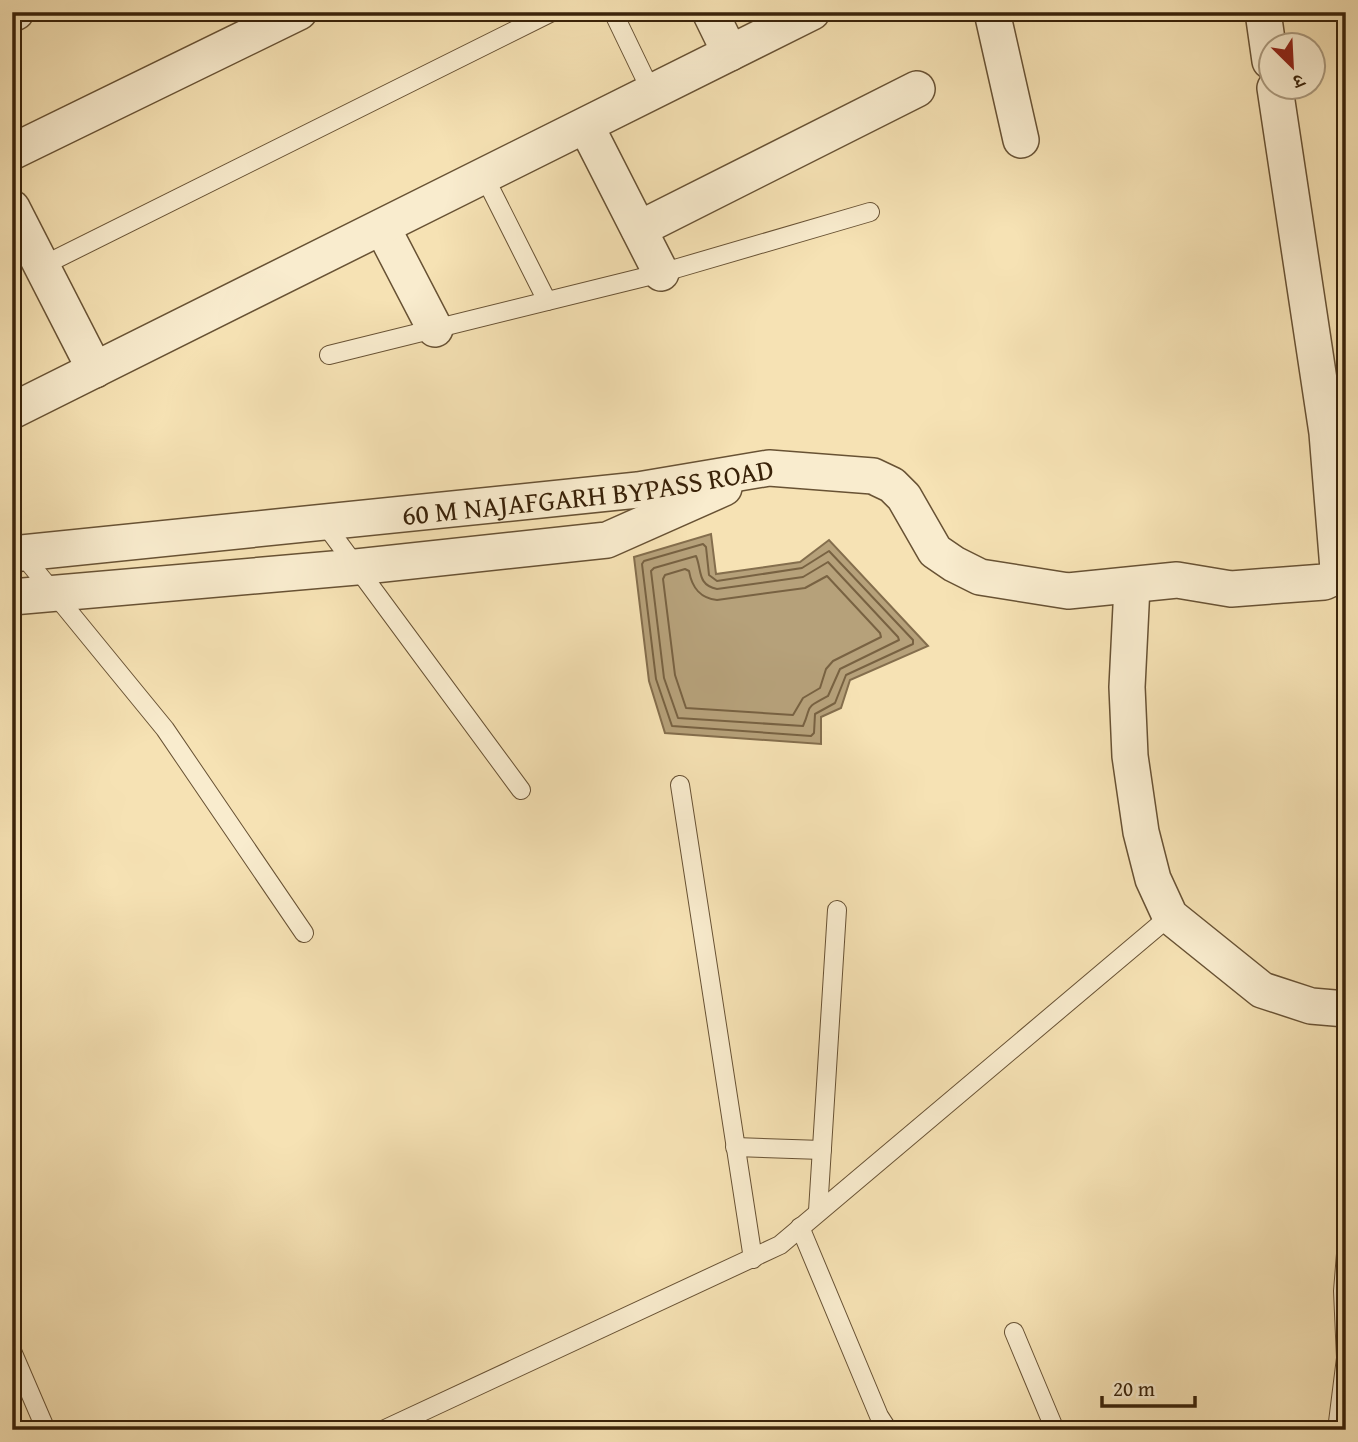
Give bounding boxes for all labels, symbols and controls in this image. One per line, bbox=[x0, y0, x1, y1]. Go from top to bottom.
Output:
north arrow bbox=[1256, 32, 1326, 102]
text: उ bbox=[1288, 66, 1311, 97]
street label: 60 M NAJAFGARH BYPASS ROAD bbox=[400, 447, 776, 535]
scale bar bbox=[1102, 1365, 1195, 1409]
text: 20 m bbox=[1113, 1373, 1155, 1404]

